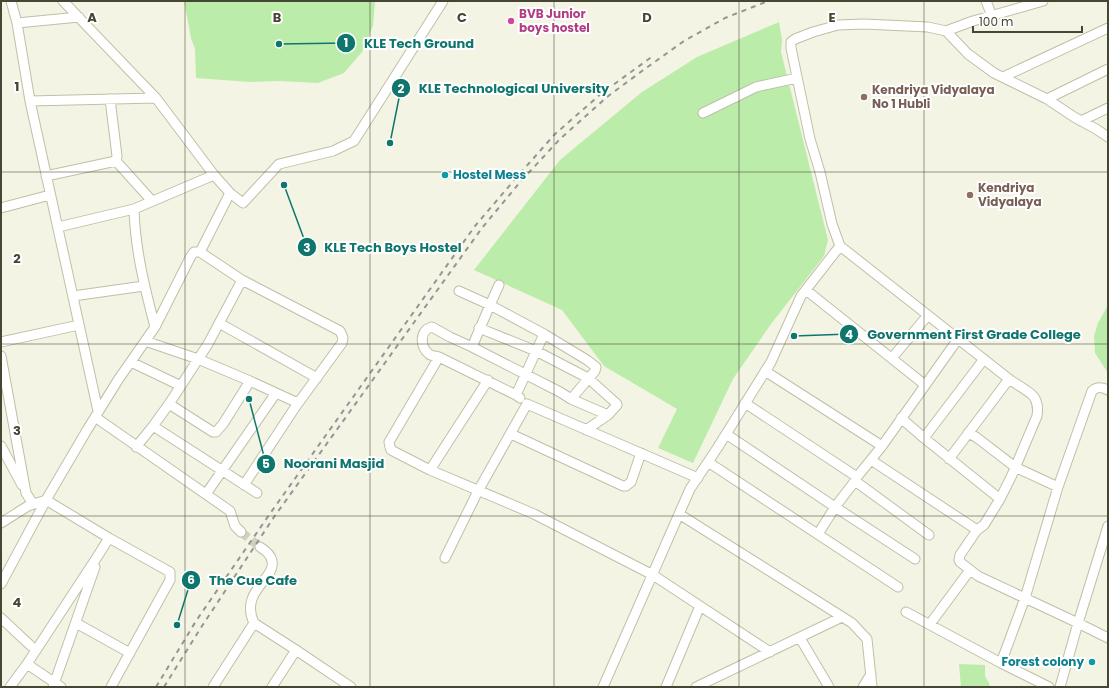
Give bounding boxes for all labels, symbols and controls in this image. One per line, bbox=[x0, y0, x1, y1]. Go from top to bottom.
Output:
place label: BVB Junior boys hostel bbox=[519, 5, 590, 36]
text: A bbox=[87, 8, 97, 27]
text: B bbox=[273, 8, 282, 27]
text: C bbox=[457, 8, 467, 27]
text: D bbox=[642, 8, 652, 27]
text: E bbox=[828, 8, 836, 27]
scale bar bbox=[973, 8, 1082, 34]
text: 100 m bbox=[979, 13, 1013, 30]
marker: BVB Junior boys hostel bbox=[506, 16, 516, 26]
callout: KLE Tech Ground bbox=[336, 31, 482, 56]
text: 1 bbox=[344, 34, 348, 51]
text: KLE Tech Ground bbox=[364, 34, 474, 53]
callout: KLE Technological University bbox=[391, 76, 617, 101]
text: 1 bbox=[15, 77, 19, 96]
text: KLE Technological University bbox=[419, 79, 610, 98]
text: 2 bbox=[398, 80, 405, 97]
place label: Kendriya Vidyalaya No 1 Hubli bbox=[872, 81, 995, 112]
marker: Kendriya Vidyalaya No 1 Hubli bbox=[859, 92, 869, 102]
place label: Hostel Mess bbox=[453, 166, 527, 183]
marker: Hostel Mess bbox=[440, 170, 450, 180]
place label: Kendriya Vidyalaya bbox=[978, 179, 1042, 210]
marker: Kendriya Vidyalaya bbox=[965, 190, 975, 200]
callout: KLE Tech Boys Hostel bbox=[297, 235, 470, 260]
text: KLE Tech Boys Hostel bbox=[324, 238, 462, 257]
text: 3 bbox=[303, 239, 311, 256]
text: 2 bbox=[13, 249, 21, 268]
callout: Government First Grade College bbox=[839, 322, 1089, 347]
text: Government First Grade College bbox=[867, 325, 1081, 344]
text: 4 bbox=[845, 326, 853, 343]
text: 3 bbox=[13, 421, 21, 440]
callout: Noorani Masjid bbox=[256, 451, 393, 476]
text: Noorani Masjid bbox=[284, 454, 384, 473]
text: 5 bbox=[262, 455, 270, 472]
callout: The Cue Cafe bbox=[181, 568, 305, 593]
text: 6 bbox=[187, 571, 195, 588]
text: The Cue Cafe bbox=[209, 571, 297, 590]
text: 4 bbox=[13, 593, 22, 612]
place label: Forest colony bbox=[1001, 653, 1084, 670]
marker: Forest colony bbox=[1087, 657, 1097, 667]

